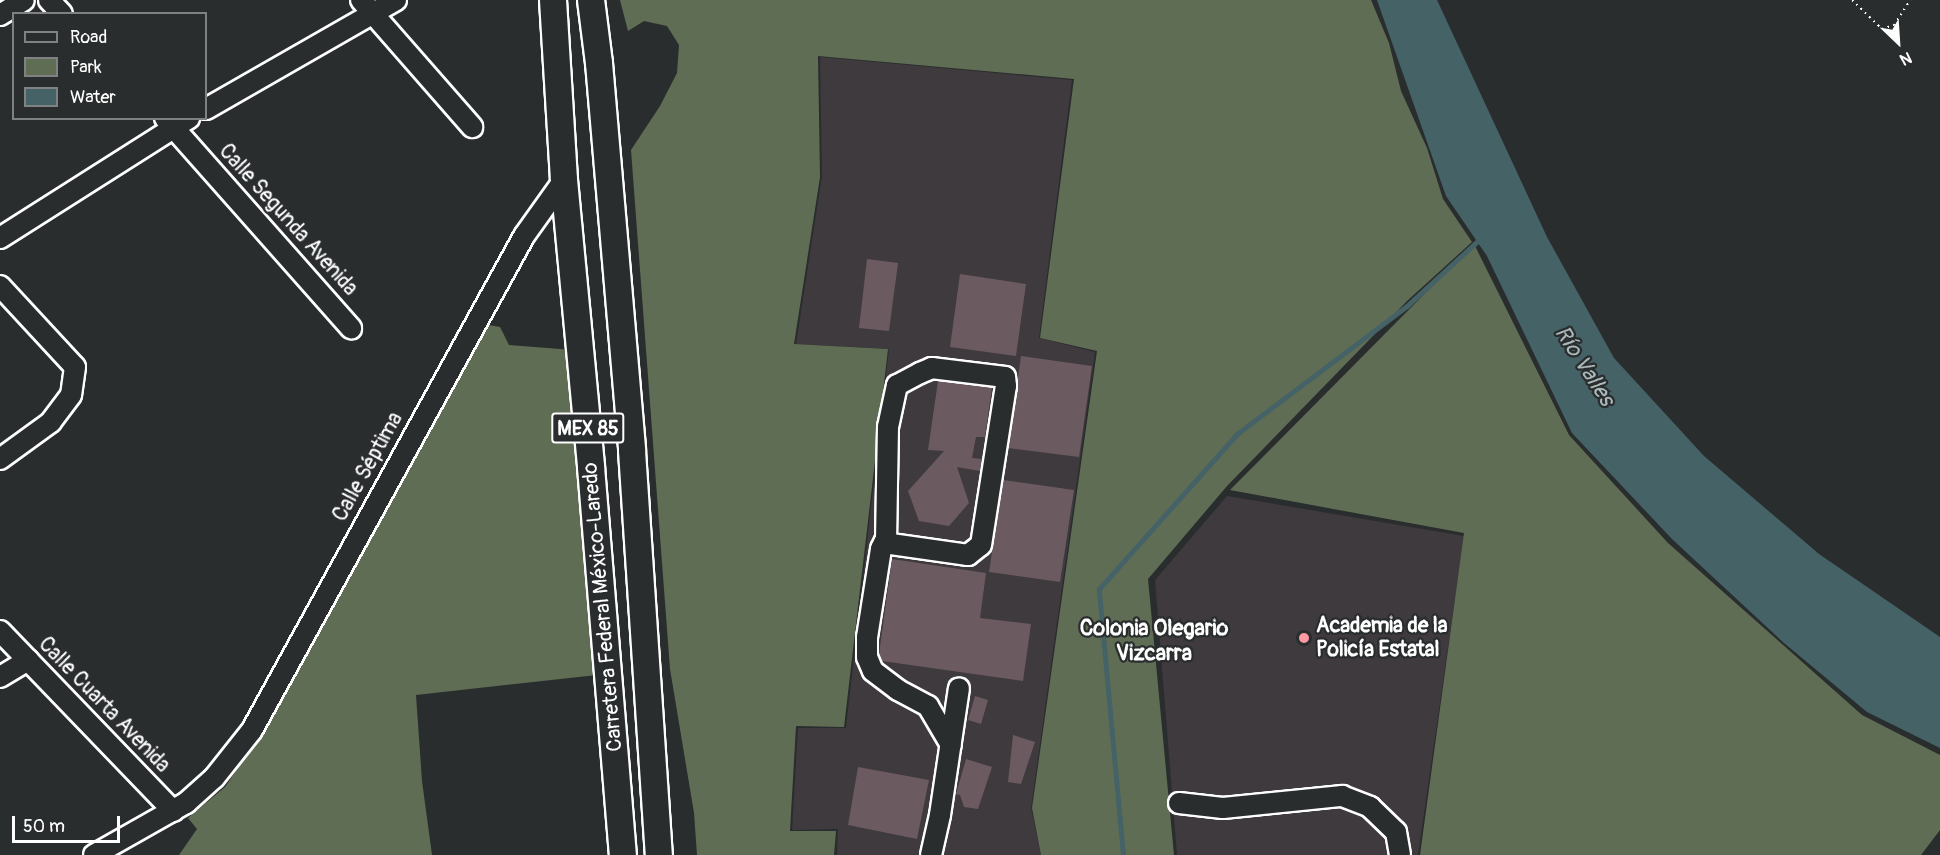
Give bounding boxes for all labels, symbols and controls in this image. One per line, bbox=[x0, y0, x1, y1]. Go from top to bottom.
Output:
legend bbox=[12, 12, 207, 120]
north arrow bbox=[1868, 12, 1928, 72]
text: Road bbox=[70, 26, 107, 49]
text: N bbox=[1896, 47, 1915, 70]
text: Park bbox=[70, 56, 102, 79]
text: Water bbox=[70, 86, 116, 109]
street label: Calle Segunda Avenida bbox=[213, 139, 363, 301]
water label: Río Valles bbox=[1548, 321, 1620, 411]
street label: Calle Séptima bbox=[328, 408, 408, 526]
road number: MEX 85 bbox=[550, 411, 626, 445]
street label: Carretera Federal México-Laredo bbox=[578, 461, 628, 753]
place label: Academia de la Policía Estatal bbox=[1316, 613, 1448, 663]
district label: Colonia Olegario Vizcarra bbox=[1080, 615, 1228, 666]
marker: Academia de la Policía Estatal bbox=[1297, 631, 1311, 645]
street label: Calle Cuarta Avenida bbox=[33, 632, 175, 778]
scale bar bbox=[15, 804, 123, 842]
text: 50 m bbox=[23, 815, 65, 838]

